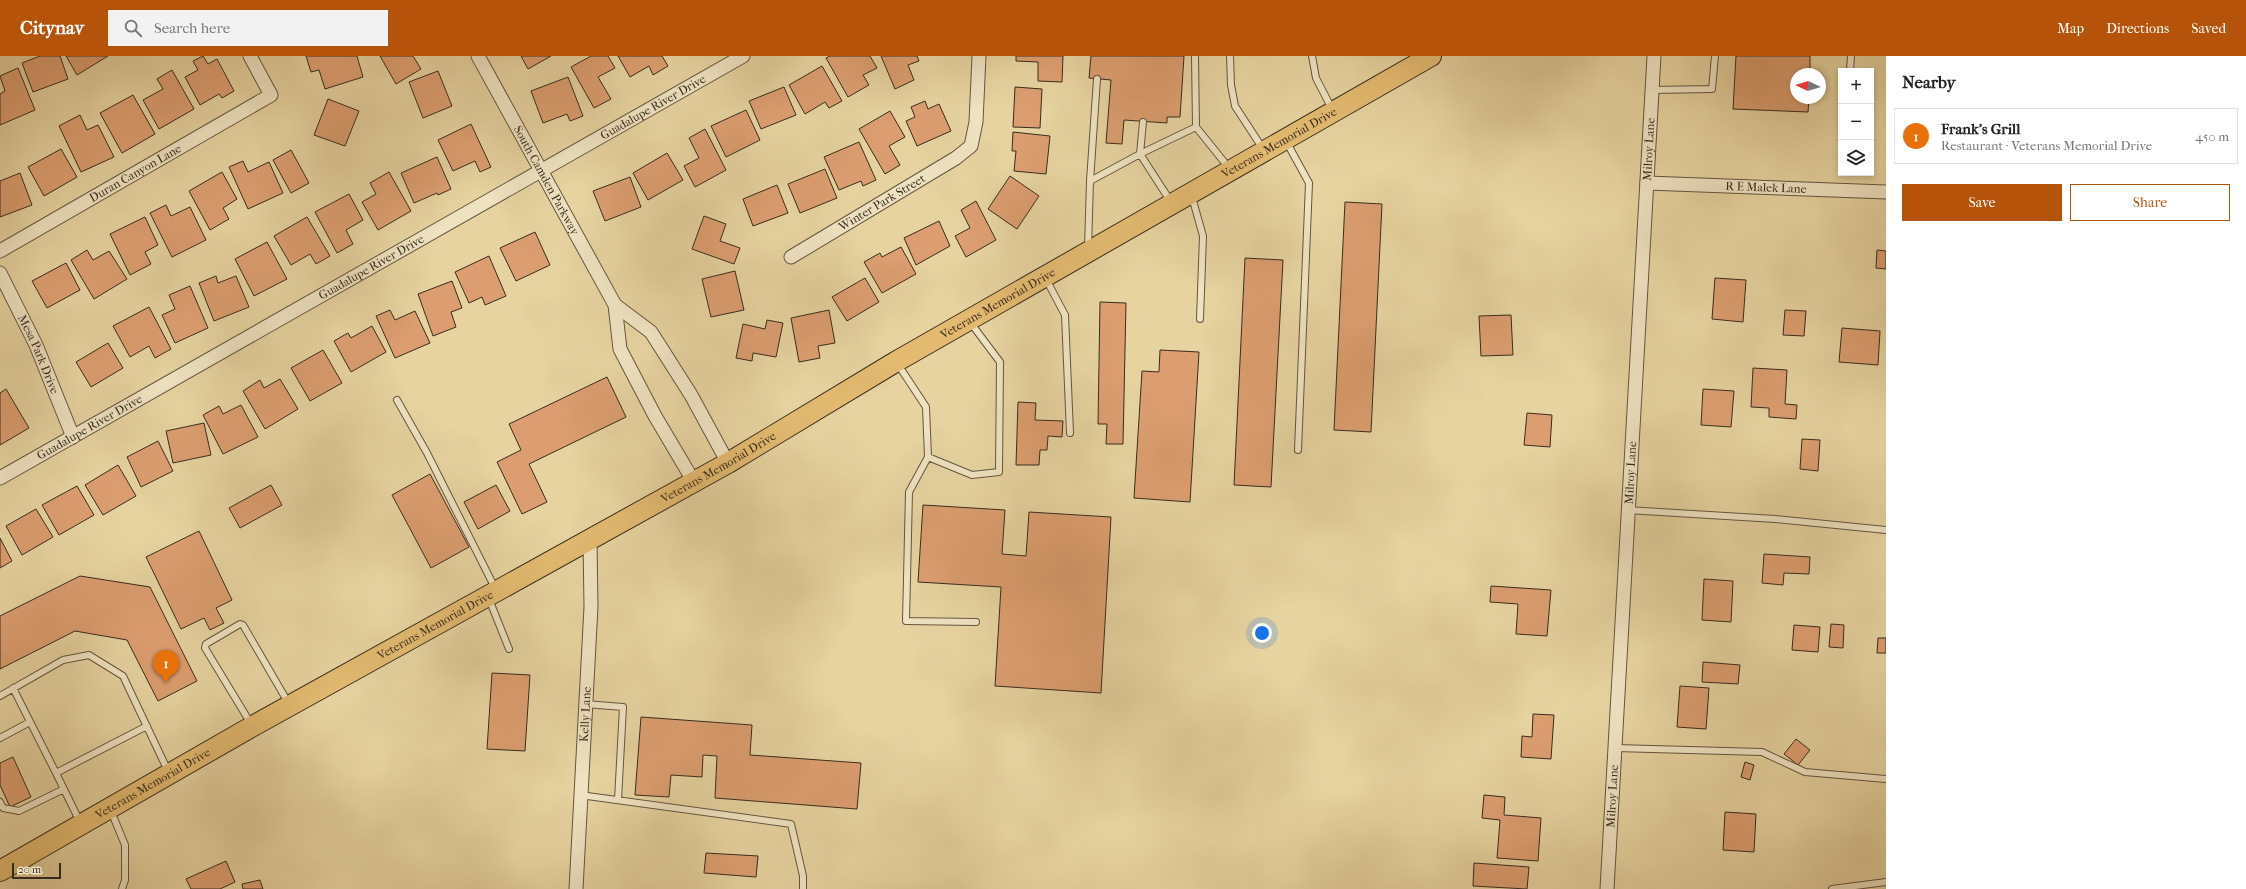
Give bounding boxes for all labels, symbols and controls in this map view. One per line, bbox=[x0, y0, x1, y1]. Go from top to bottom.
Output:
search box bbox=[108, 10, 388, 46]
text: Citynav bbox=[20, 17, 84, 39]
icon: search bbox=[122, 17, 144, 39]
text: Search here bbox=[154, 19, 230, 37]
text: Map bbox=[2057, 20, 2084, 37]
text: Directions bbox=[2106, 20, 2169, 37]
text: Saved bbox=[2191, 20, 2226, 37]
north arrow bbox=[1790, 68, 1826, 104]
map controls bbox=[1838, 68, 1874, 176]
button: + bbox=[1838, 68, 1874, 104]
street label: Guadalupe River Drive bbox=[598, 72, 708, 143]
text: Nearby bbox=[1902, 72, 1956, 92]
street label: Veterans Memorial Drive bbox=[1218, 104, 1339, 182]
button: − bbox=[1838, 104, 1874, 140]
street label: Milroy Lane bbox=[1640, 117, 1658, 181]
text: Frank's Grill bbox=[1941, 120, 2020, 138]
street label: South Camden Parkway bbox=[511, 123, 582, 238]
text: 1 bbox=[1914, 129, 1918, 144]
text: 450 m bbox=[2195, 129, 2229, 144]
text: Restaurant · Veterans Memorial Drive bbox=[1941, 138, 2152, 153]
button: layers bbox=[1838, 140, 1874, 176]
street label: Duran Canyon Lane bbox=[87, 141, 184, 205]
street label: Winter Park Street bbox=[835, 171, 928, 234]
street label: R E Malek Lane bbox=[1725, 179, 1807, 196]
button: Save bbox=[1902, 184, 2062, 221]
button: Share bbox=[2070, 184, 2230, 221]
street label: Guadalupe River Drive bbox=[316, 232, 426, 303]
street label: Veterans Memorial Drive bbox=[937, 265, 1058, 342]
street label: Mesa Park Drive bbox=[15, 312, 62, 396]
street label: Guadalupe River Drive bbox=[34, 392, 145, 463]
street label: Veterans Memorial Drive bbox=[658, 429, 778, 506]
street label: Milroy Lane bbox=[1622, 441, 1639, 505]
street label: Veterans Memorial Drive bbox=[374, 587, 496, 663]
your location bbox=[1252, 623, 1272, 643]
pin: 1 bbox=[153, 650, 179, 683]
street label: Kelly Lane bbox=[577, 686, 594, 742]
street label: Veterans Memorial Drive bbox=[92, 745, 213, 822]
street label: Milroy Lane bbox=[1603, 764, 1621, 828]
scale bar bbox=[12, 861, 61, 880]
text: 20 m bbox=[18, 863, 41, 876]

